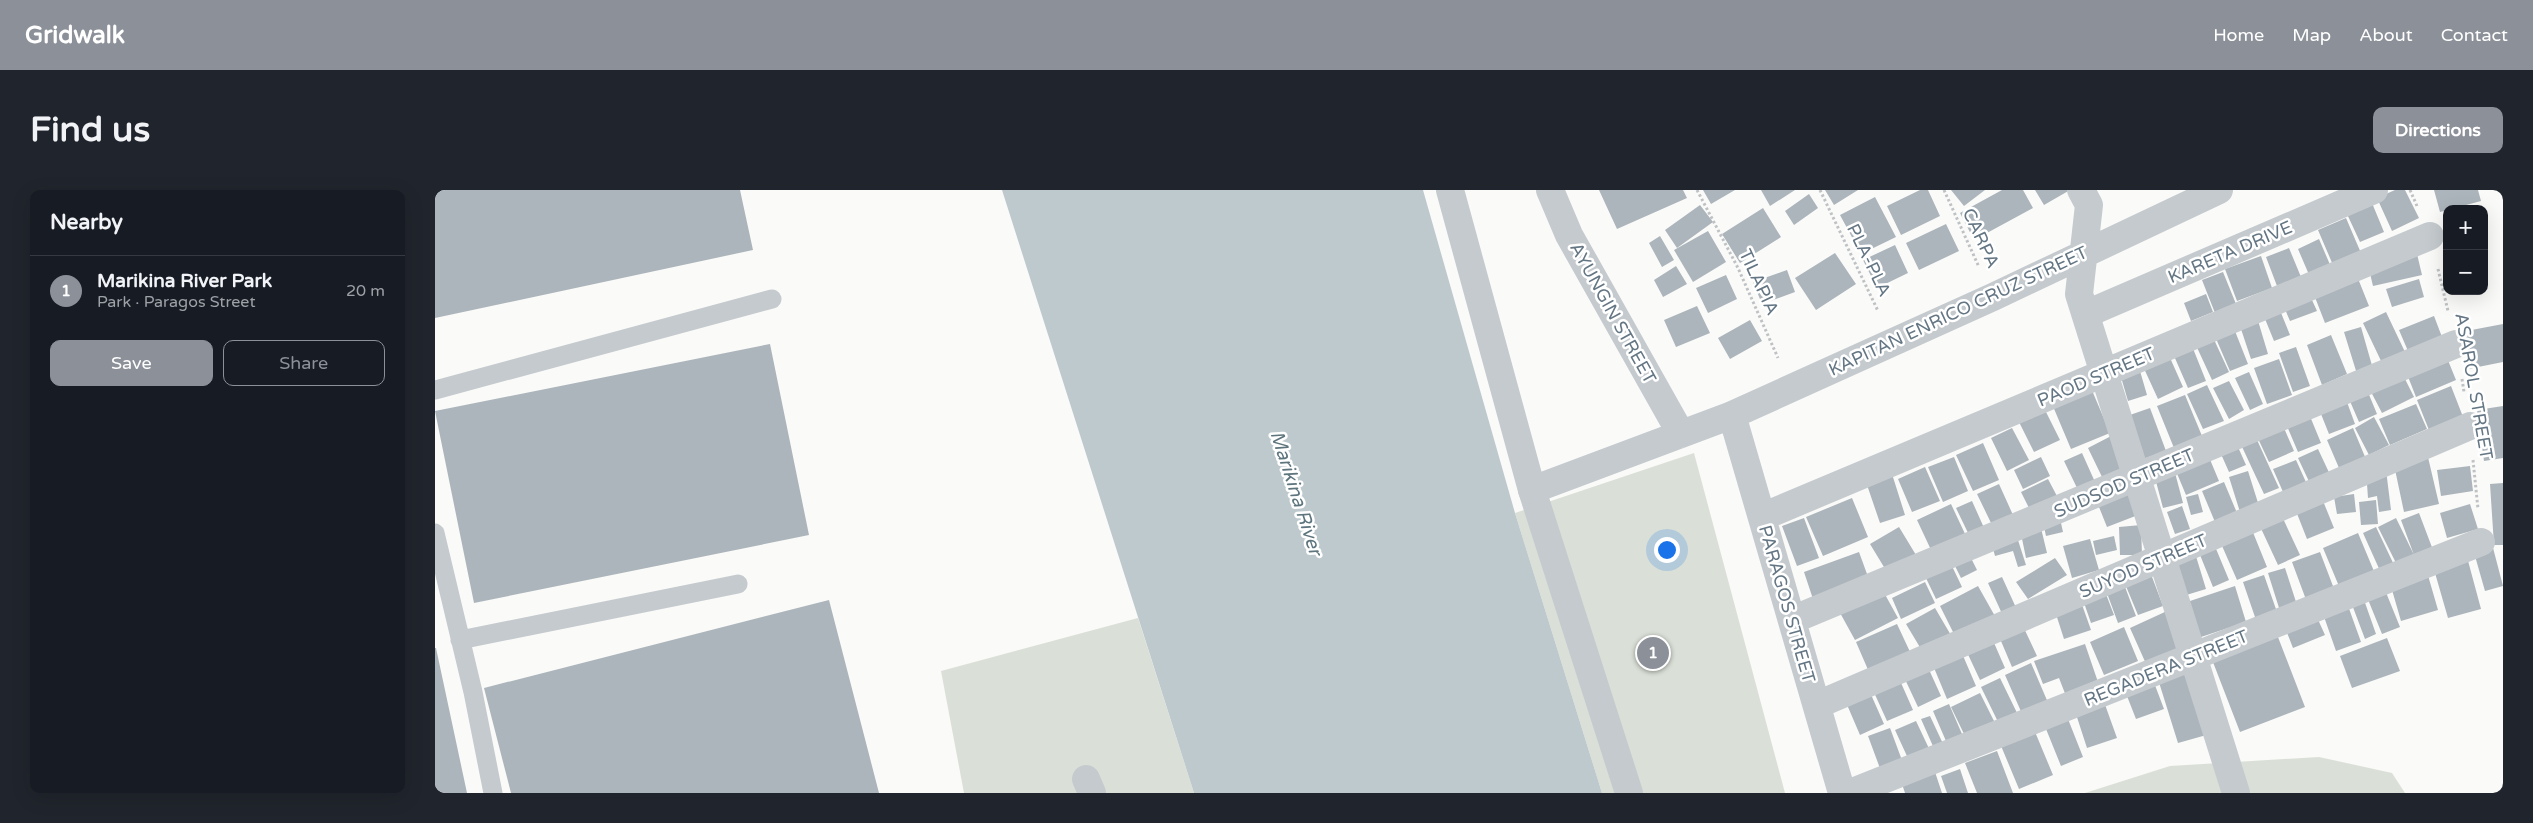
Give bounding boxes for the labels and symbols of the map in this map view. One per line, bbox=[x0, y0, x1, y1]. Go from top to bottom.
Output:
street label: CARPA bbox=[1958, 205, 2004, 271]
street label: KARETA DRIVE bbox=[2165, 216, 2295, 288]
street label: PLA-PLA bbox=[1842, 220, 1896, 300]
street label: AYUNGIN STREET bbox=[1565, 239, 1661, 387]
street label: KAPITAN ENRICO CRUZ STREET bbox=[1825, 241, 2091, 381]
street label: TILAPIA bbox=[1734, 246, 1784, 318]
street label: ASAROL STREET bbox=[2450, 311, 2498, 461]
street label: PAOD STREET bbox=[2034, 342, 2158, 412]
water label: Marikina River bbox=[1266, 428, 1327, 561]
street label: SUDSOD STREET bbox=[2051, 443, 2198, 522]
street label: PARAGOS STREET bbox=[1754, 523, 1820, 685]
street label: SUYOD STREET bbox=[2076, 529, 2210, 603]
your location bbox=[1654, 537, 1680, 563]
street label: REGADERA STREET bbox=[2081, 625, 2251, 711]
pin: 1 bbox=[1637, 634, 1669, 672]

